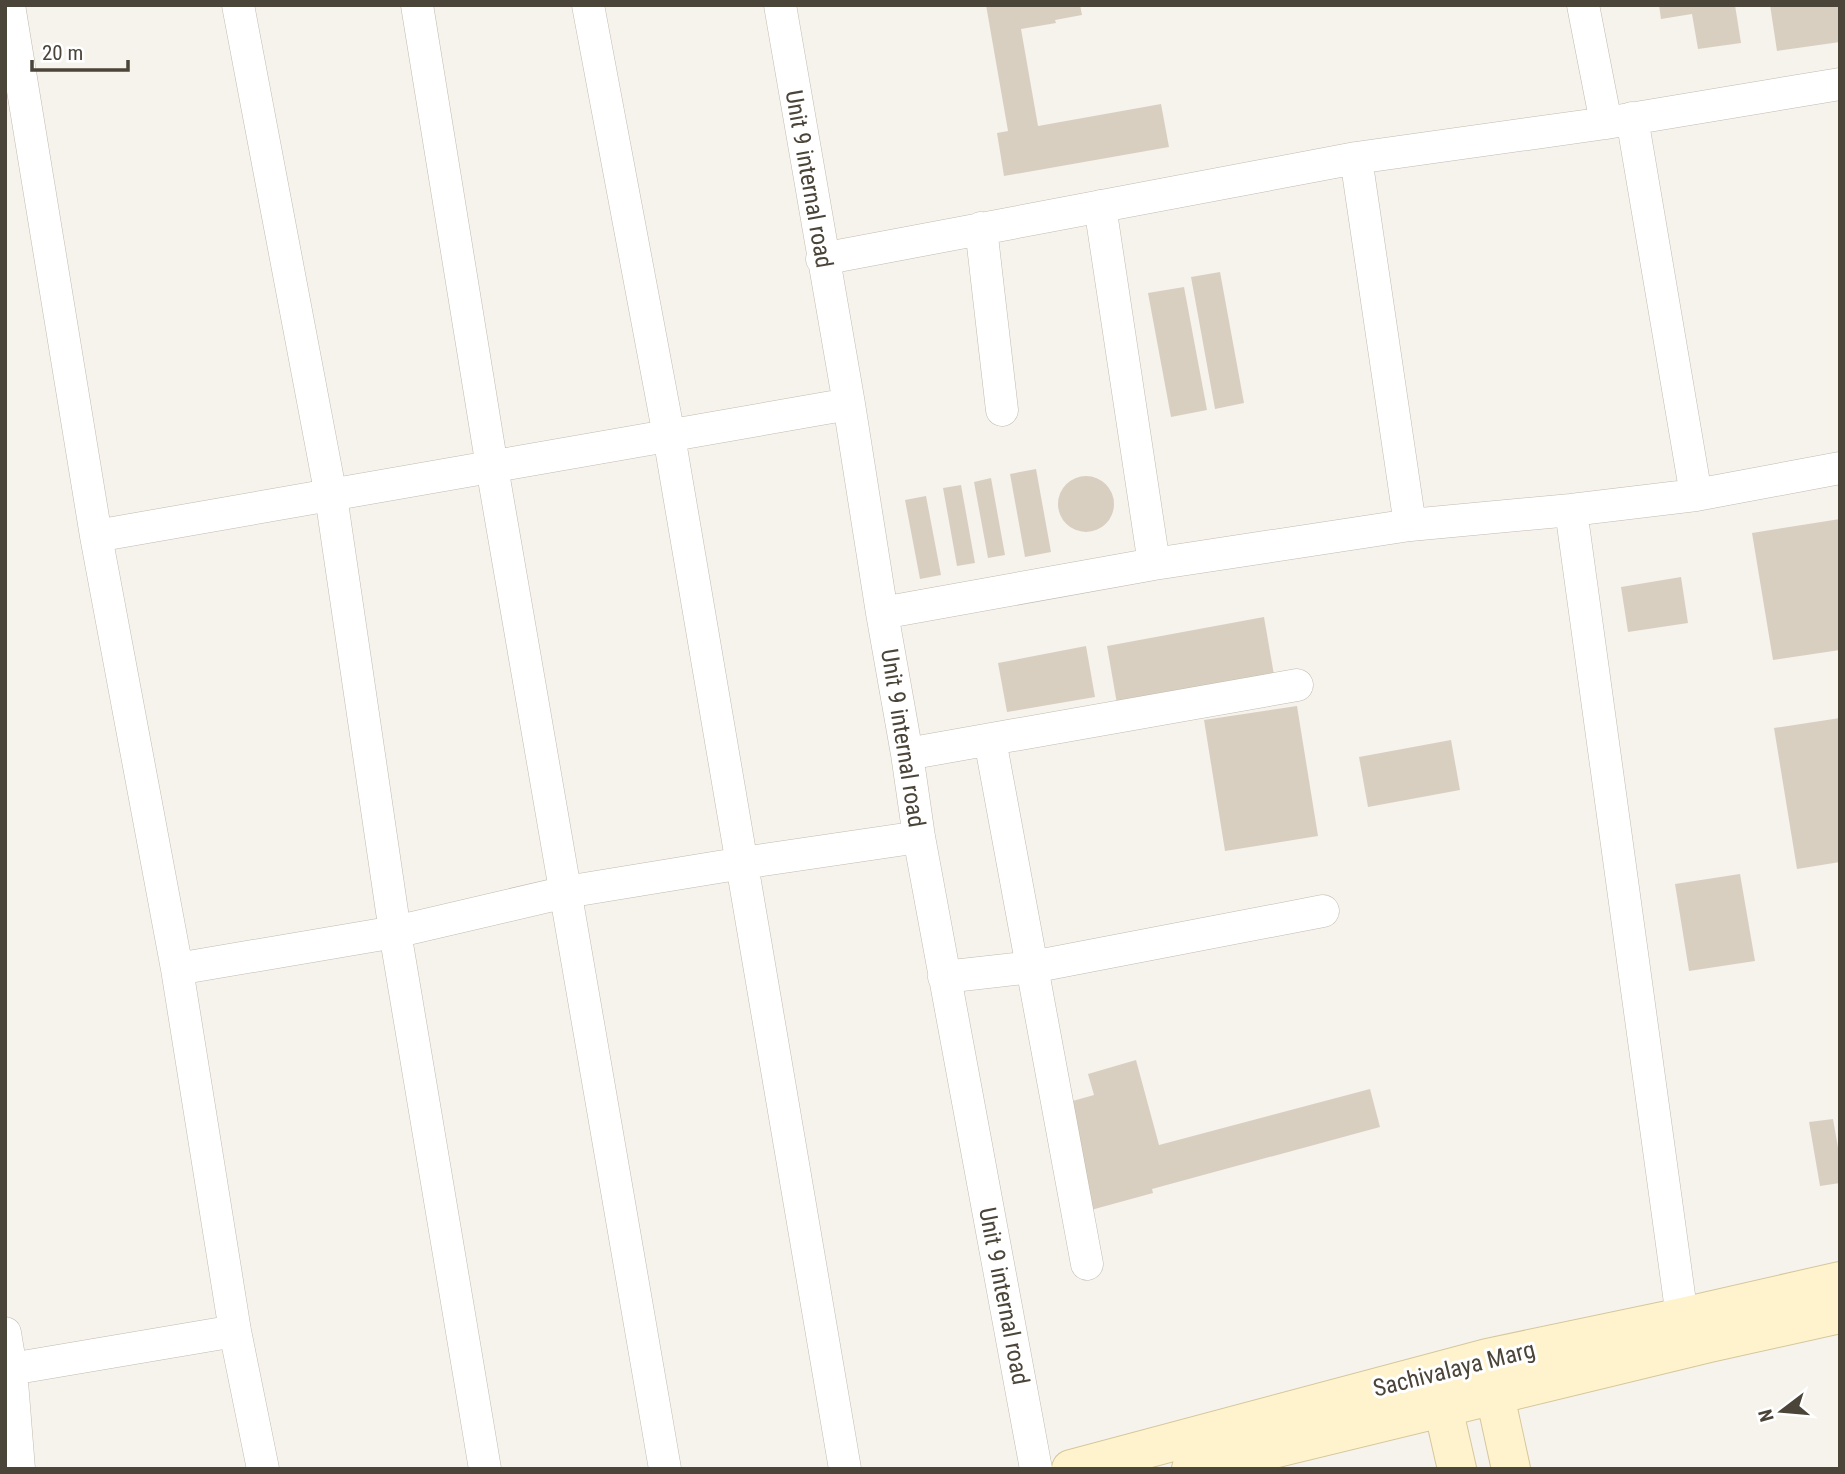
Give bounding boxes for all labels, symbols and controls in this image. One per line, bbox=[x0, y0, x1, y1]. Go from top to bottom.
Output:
scale bar bbox=[32, 28, 128, 72]
text: 20 m bbox=[42, 41, 83, 65]
street label: Unit 9 internal road bbox=[780, 88, 838, 270]
street label: Unit 9 internal road bbox=[875, 647, 931, 829]
street label: Unit 9 internal road bbox=[973, 1205, 1035, 1387]
street label: Sachivalaya Marg bbox=[1370, 1335, 1538, 1403]
north arrow bbox=[1747, 1376, 1817, 1446]
text: N bbox=[1753, 1407, 1779, 1424]

